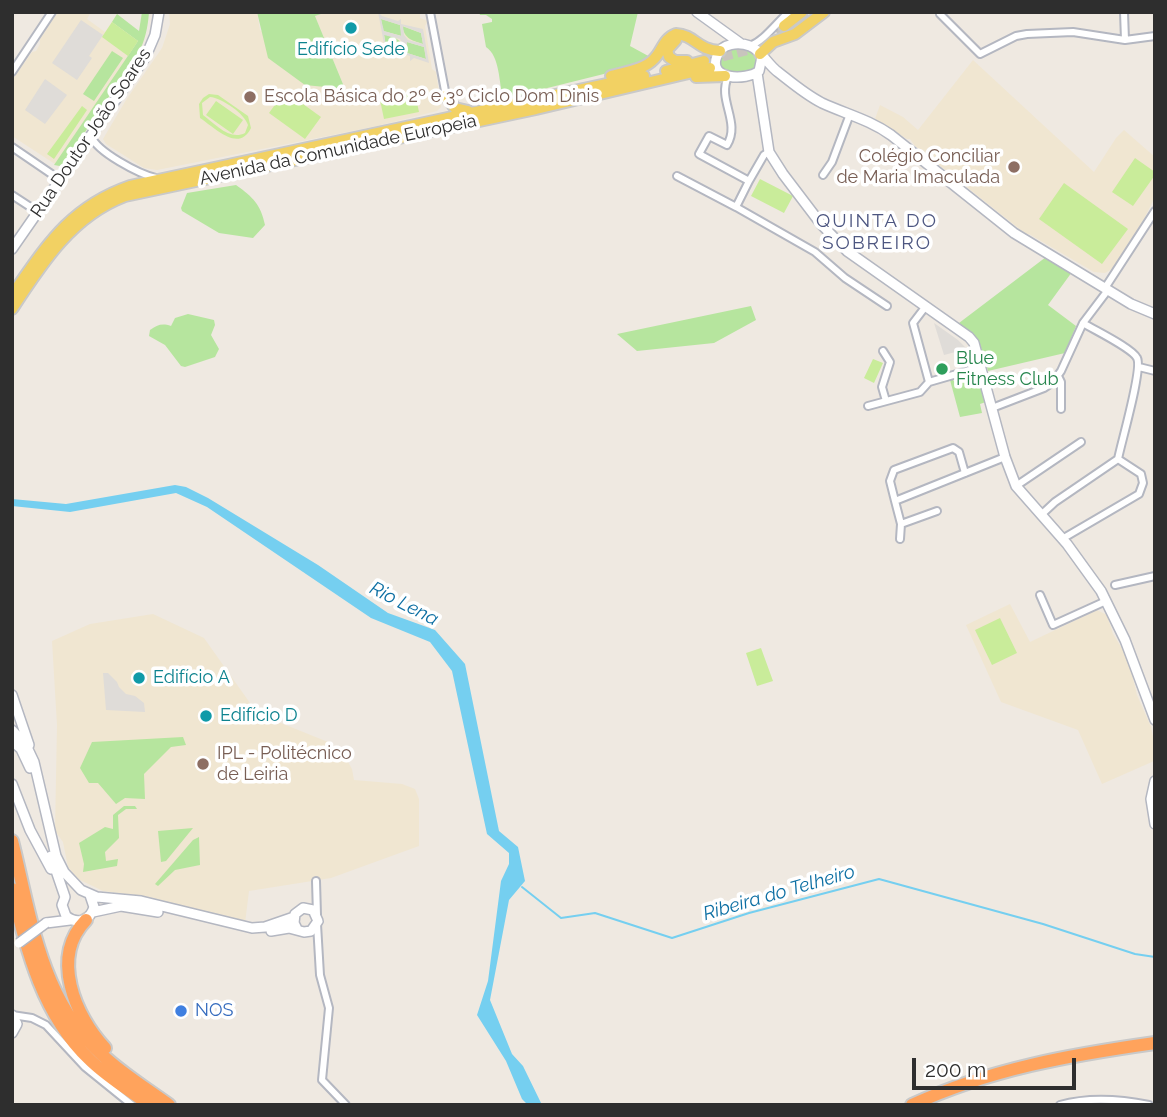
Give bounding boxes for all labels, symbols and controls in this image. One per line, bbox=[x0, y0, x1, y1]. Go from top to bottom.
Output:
marker: Edifício Sede bbox=[343, 20, 359, 36]
place label: Edifício Sede bbox=[297, 39, 405, 61]
street label: Rua Doutor João Soares bbox=[26, 44, 156, 222]
place label: Escola Básica do 2º e 3º Ciclo Dom Dinis bbox=[264, 86, 599, 108]
marker: Escola Básica do 2º e 3º Ciclo Dom Dinis bbox=[242, 89, 258, 105]
street label: Avenida da Comunidade Europeia bbox=[198, 110, 478, 190]
place label: Colégio Conciliar de Maria Imaculada bbox=[836, 146, 1000, 188]
marker: Colégio Conciliar de Maria Imaculada bbox=[1006, 159, 1022, 175]
district label: QUINTA DO SOBREIRO bbox=[817, 210, 937, 254]
place label: Blue Fitness Club bbox=[956, 348, 1059, 390]
marker: Blue Fitness Club bbox=[934, 361, 950, 377]
water label: Rio Lena bbox=[366, 577, 442, 631]
place label: Edifício A bbox=[153, 667, 230, 689]
marker: Edifício A bbox=[131, 670, 147, 686]
place label: Edifício D bbox=[220, 705, 298, 727]
marker: Edifício D bbox=[198, 708, 214, 724]
place label: IPL - Politécnico de Leiria bbox=[217, 743, 352, 786]
marker: IPL - Politécnico de Leiria bbox=[195, 756, 211, 772]
water label: Ribeira do Telheiro bbox=[700, 860, 858, 926]
place label: NOS bbox=[195, 1000, 233, 1022]
marker: NOS bbox=[173, 1003, 189, 1019]
scale bar bbox=[915, 1044, 1080, 1088]
text: 200 m bbox=[925, 1057, 986, 1082]

